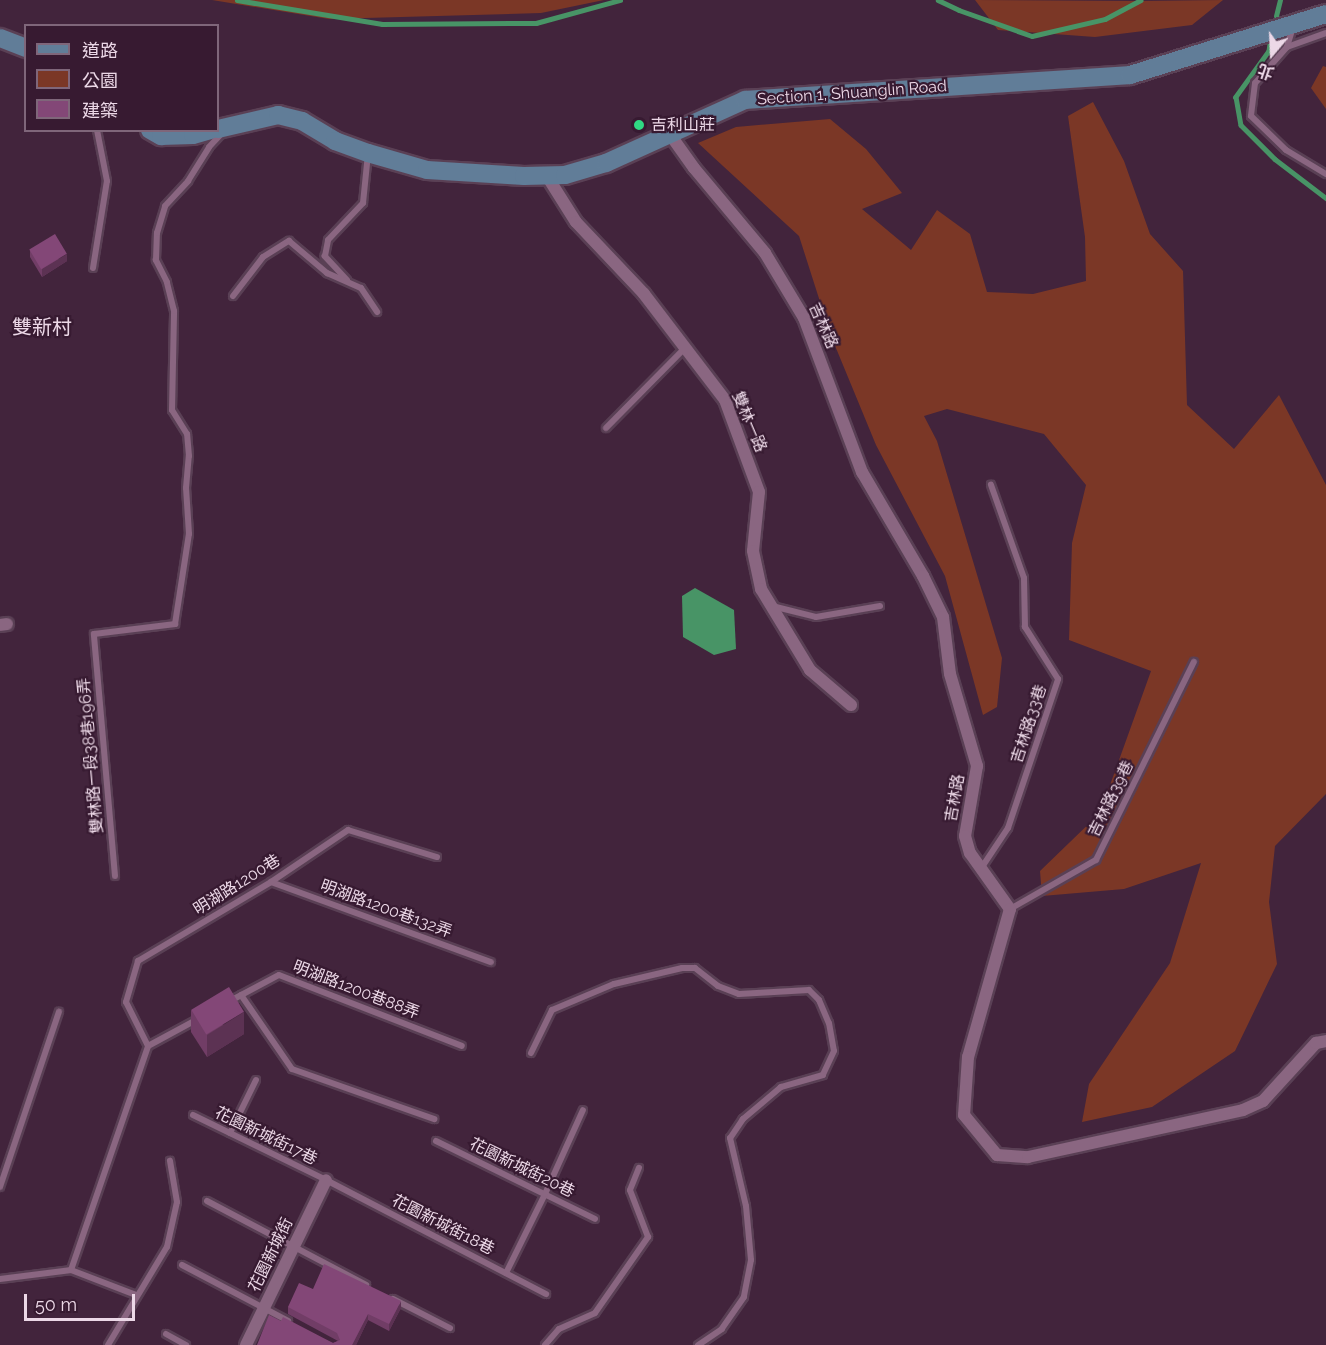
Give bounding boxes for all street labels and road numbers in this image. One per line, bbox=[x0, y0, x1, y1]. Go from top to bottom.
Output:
street label: Section 1, Shuanglin Road bbox=[756, 77, 948, 109]
street label: 吉林路 bbox=[804, 300, 842, 352]
street label: 雙林一路 bbox=[728, 389, 770, 455]
street label: 雙林路一段38巷196弄 bbox=[75, 678, 107, 834]
street label: 吉林路33巷 bbox=[1007, 682, 1051, 766]
street label: 吉林路39巷 bbox=[1084, 758, 1138, 840]
street label: 吉林路 bbox=[941, 773, 969, 823]
street label: 明湖路1200巷 bbox=[190, 851, 284, 919]
street label: 明湖路1200巷132弄 bbox=[318, 876, 454, 942]
street label: 明湖路1200巷88弄 bbox=[290, 957, 422, 1023]
street label: 花園新城街17巷 bbox=[212, 1103, 320, 1169]
street label: 花園新城街20巷 bbox=[467, 1134, 577, 1202]
street label: 花園新城街18巷 bbox=[389, 1191, 497, 1259]
street label: 花園新城街 bbox=[245, 1215, 297, 1295]

